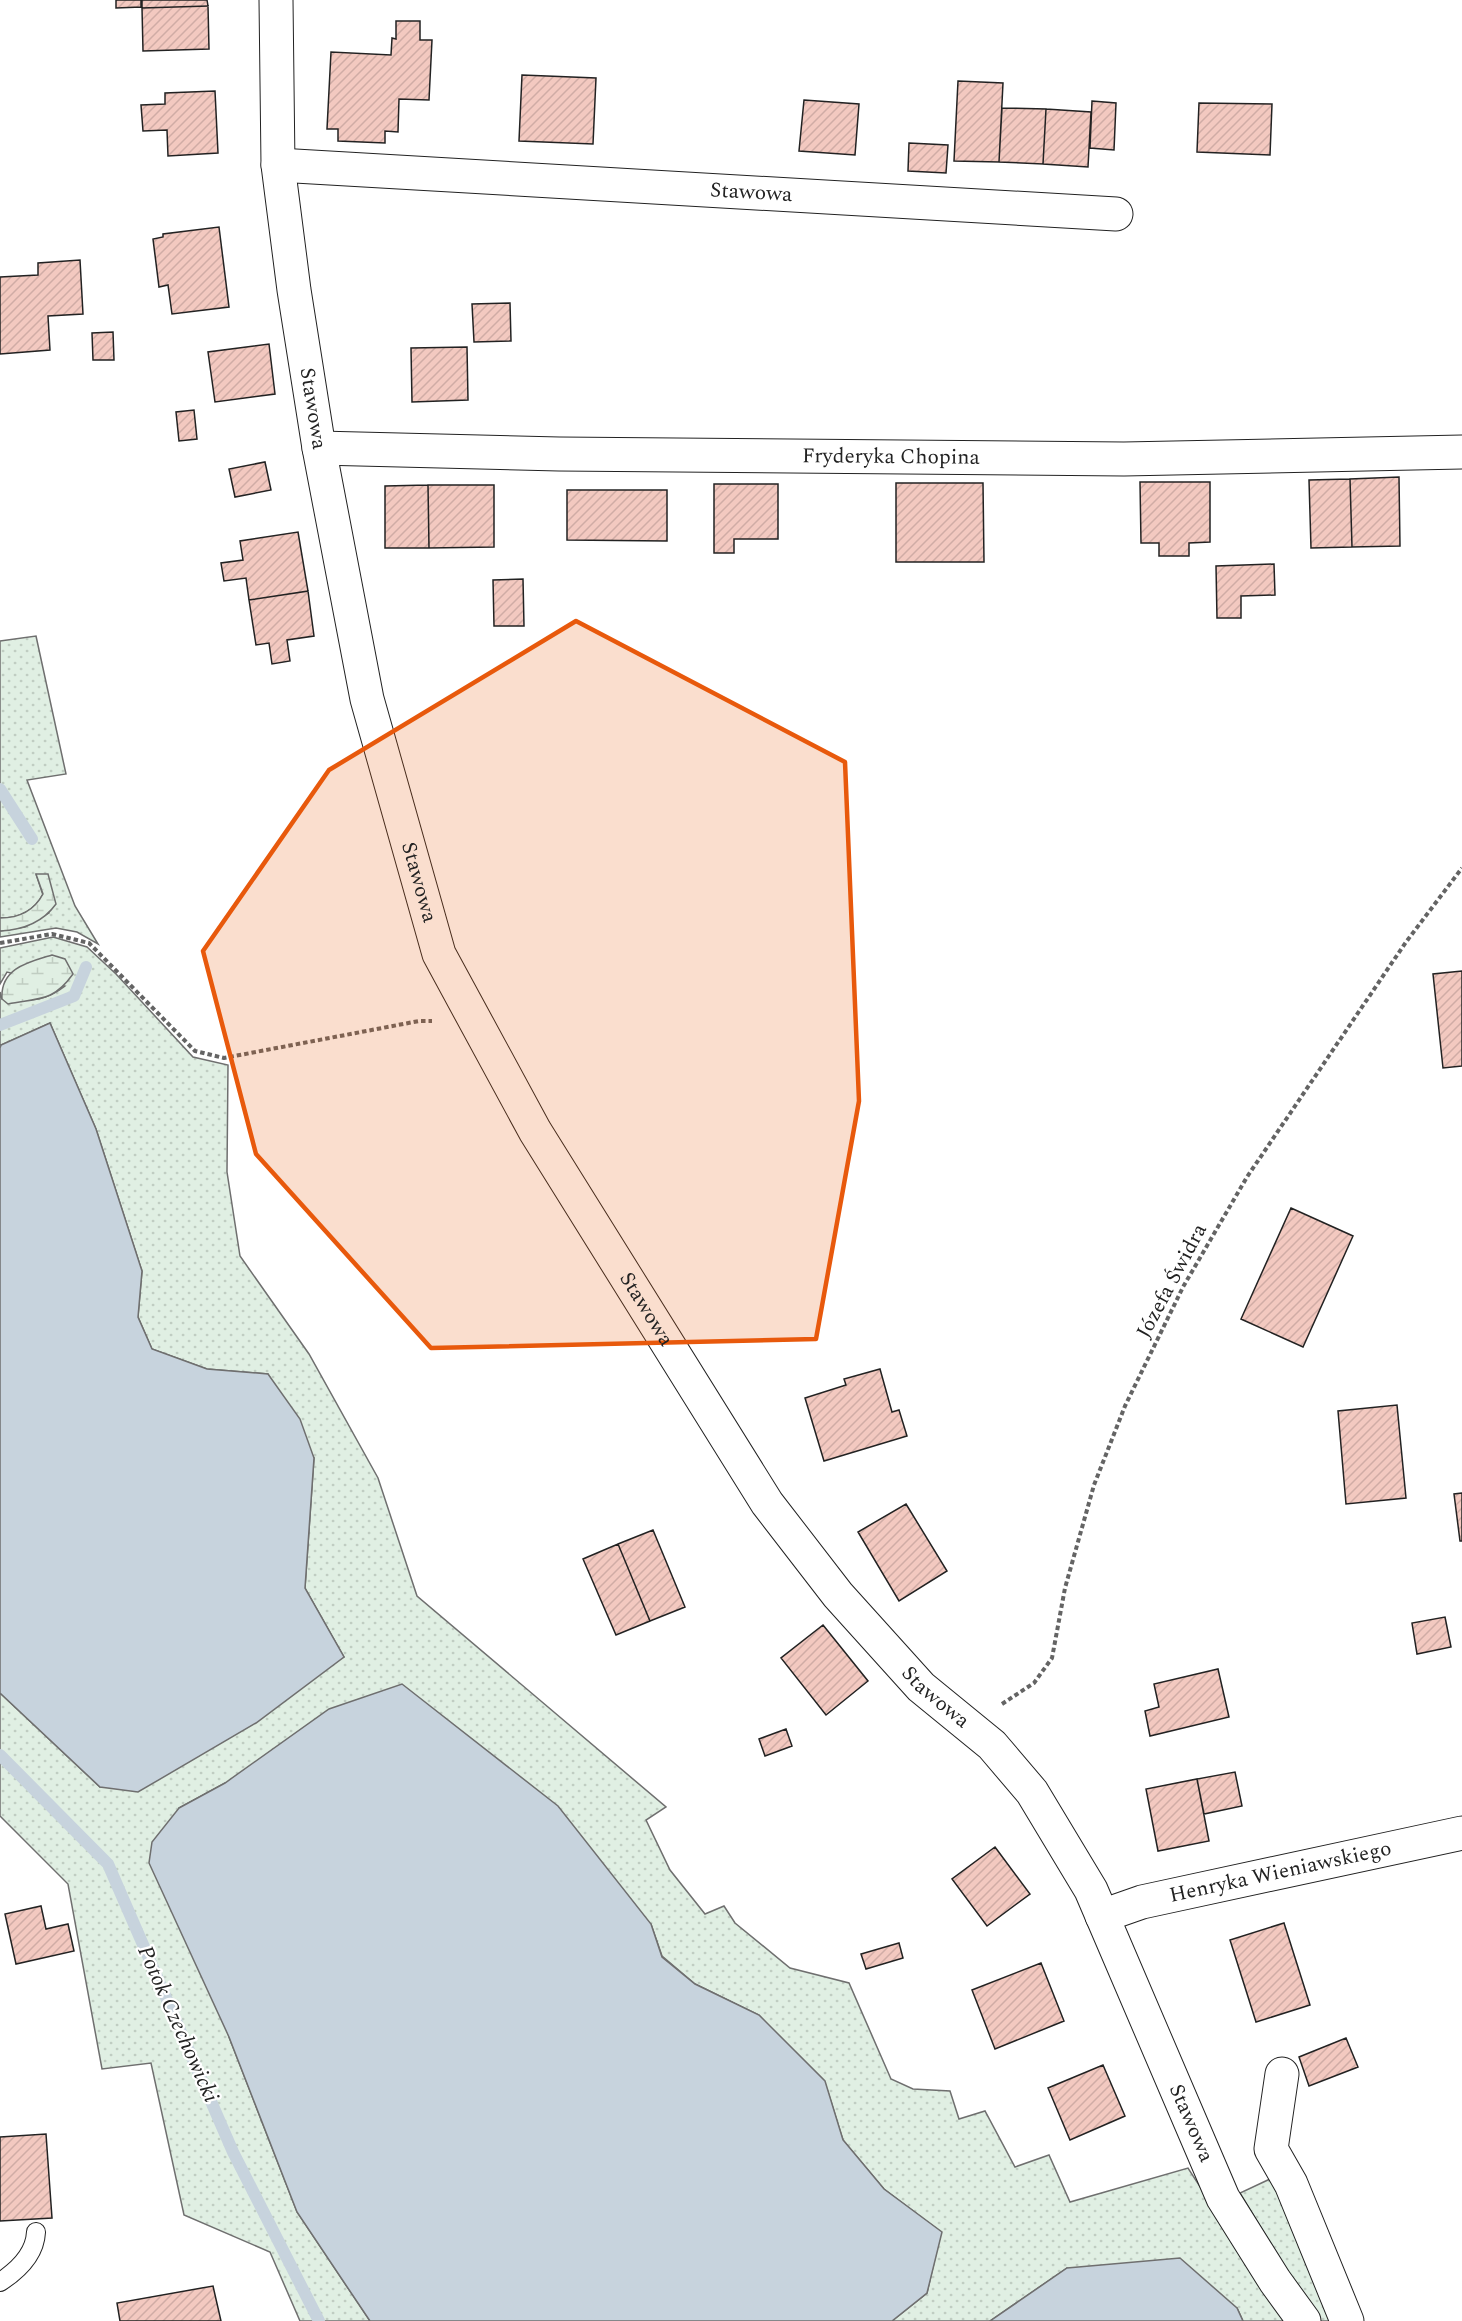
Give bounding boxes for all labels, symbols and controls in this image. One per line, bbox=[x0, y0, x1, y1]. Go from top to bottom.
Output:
street label: Stawowa bbox=[709, 174, 794, 211]
street label: Stawowa bbox=[291, 365, 335, 452]
street label: Fryderyka Chopina bbox=[802, 440, 981, 474]
street label: Stawowa bbox=[392, 838, 446, 927]
street label: Józefa Świdra bbox=[1128, 1217, 1216, 1344]
street label: Stawowa bbox=[611, 1266, 682, 1353]
street label: Stawowa bbox=[893, 1659, 977, 1737]
street label: Henryka Wieniawskiego bbox=[1166, 1833, 1395, 1912]
water label: Potok Czechowicki bbox=[129, 1940, 227, 2108]
street label: Stawowa bbox=[1160, 2079, 1222, 2168]

